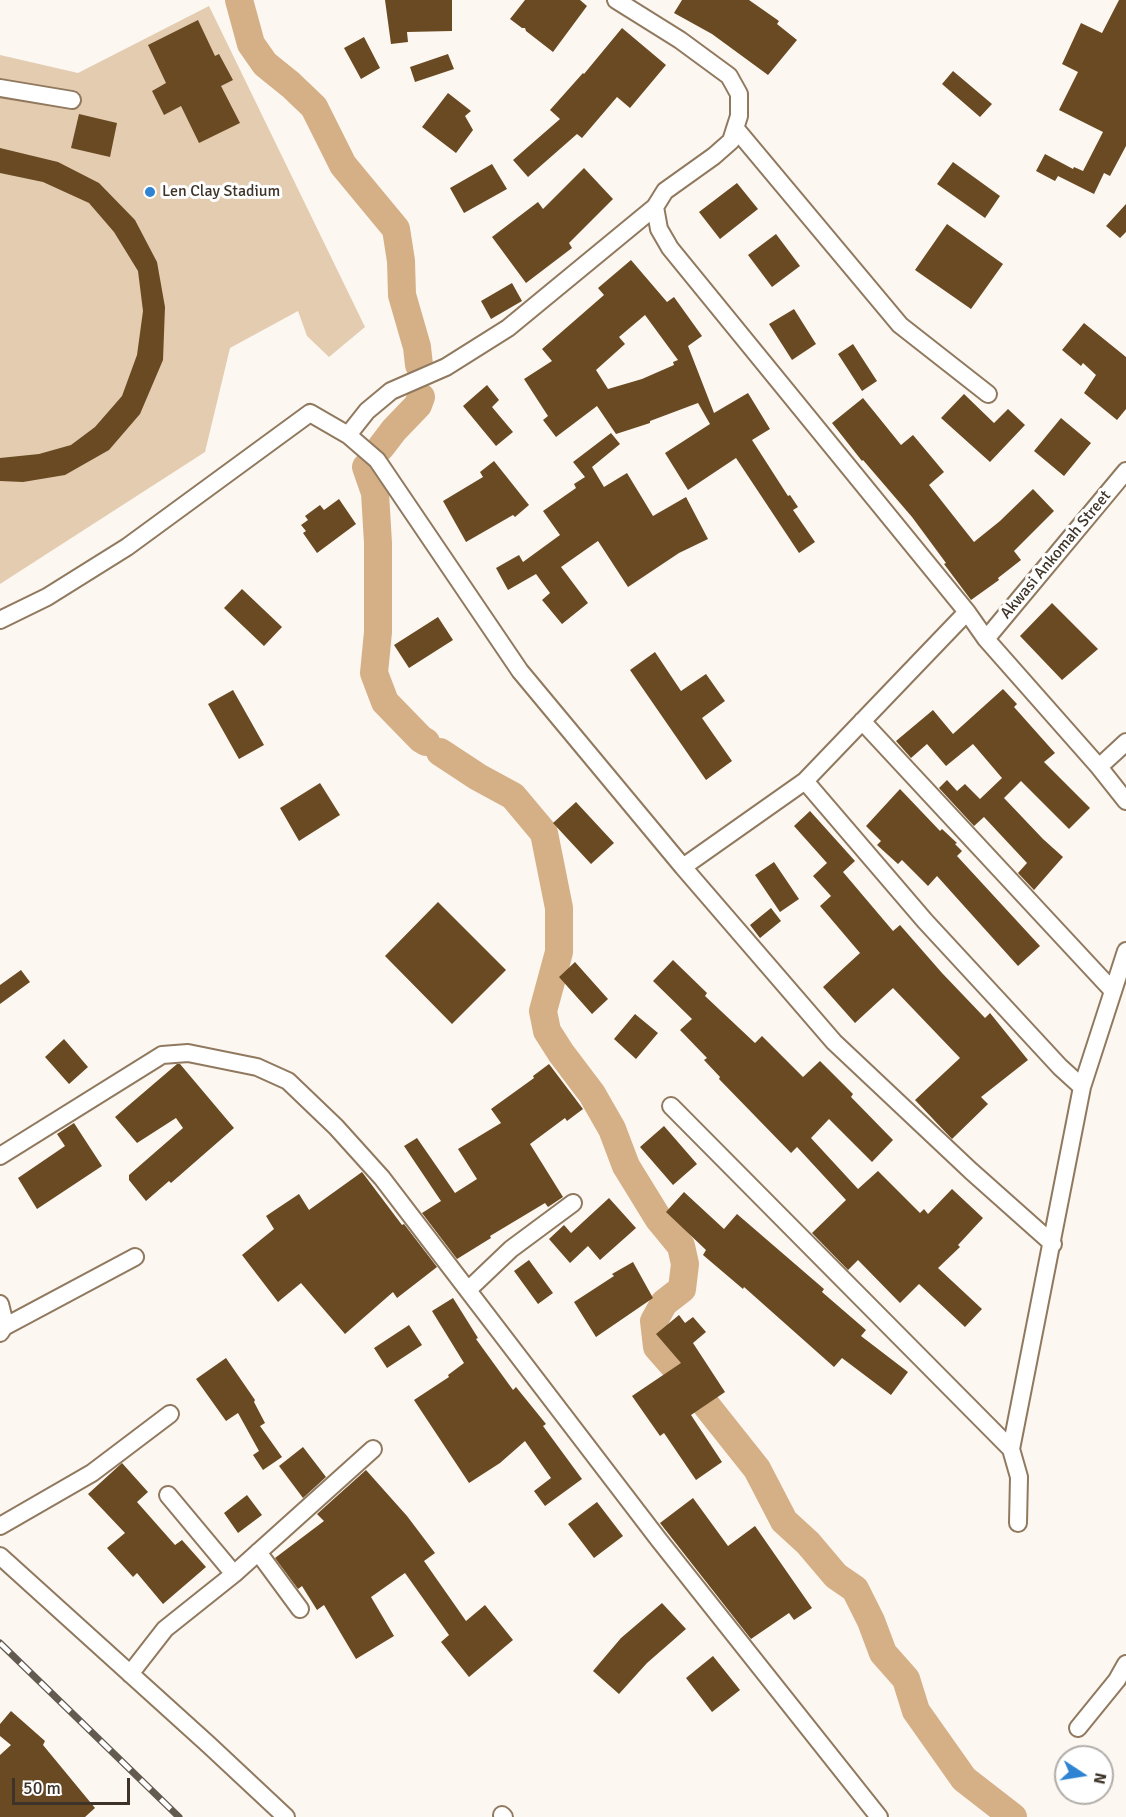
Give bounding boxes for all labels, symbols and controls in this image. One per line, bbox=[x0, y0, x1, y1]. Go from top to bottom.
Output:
place label: Len Clay Stadium bbox=[162, 182, 280, 202]
marker: Len Clay Stadium bbox=[143, 185, 157, 199]
street label: Akwasi Ankomah Street bbox=[997, 487, 1115, 623]
north arrow bbox=[1054, 1745, 1114, 1805]
scale bar bbox=[15, 1766, 134, 1804]
text: N bbox=[1089, 1771, 1111, 1786]
text: 50 m bbox=[23, 1777, 61, 1799]

